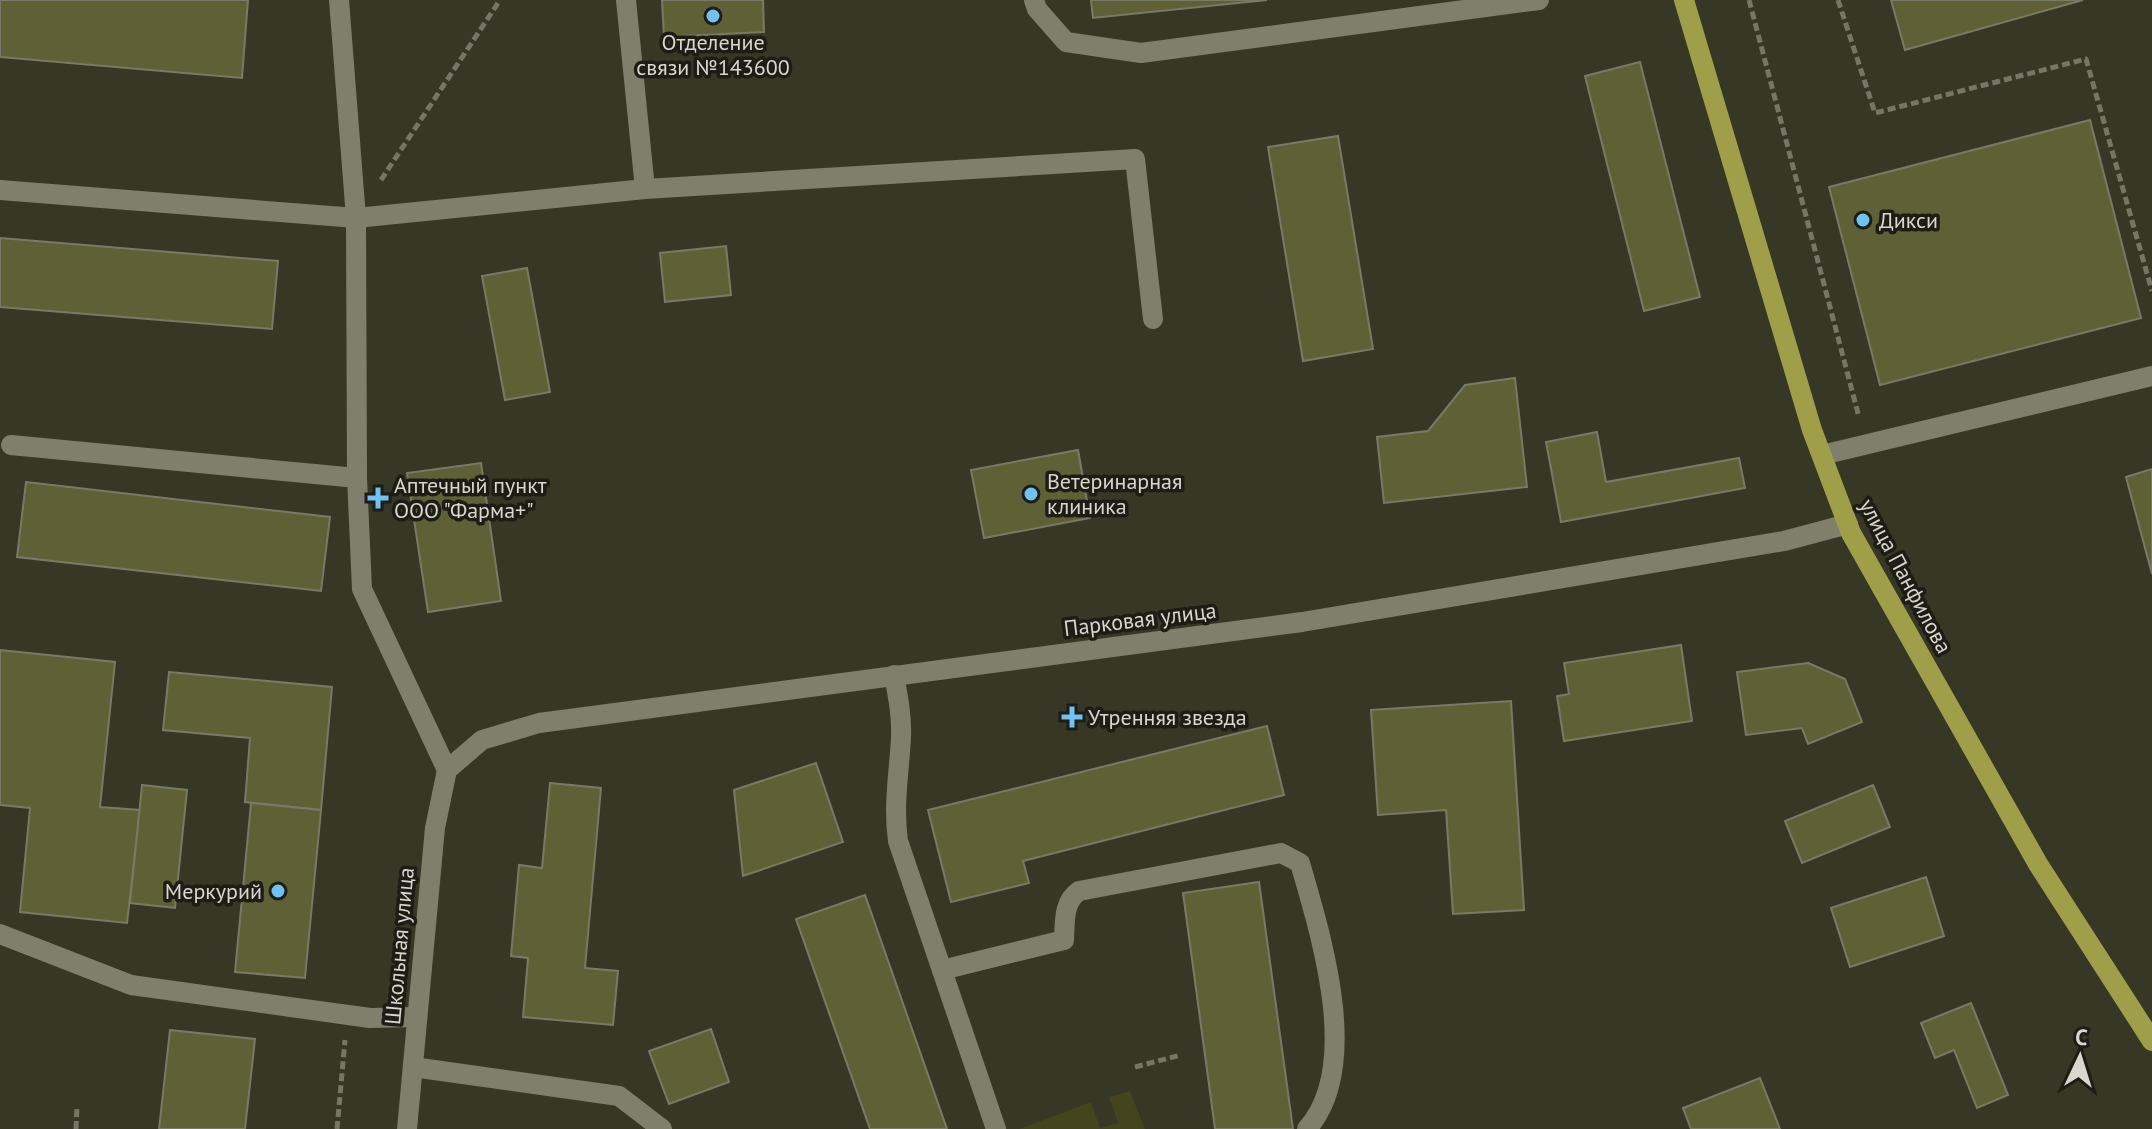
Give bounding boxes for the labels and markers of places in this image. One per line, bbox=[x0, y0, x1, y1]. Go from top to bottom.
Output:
marker: Отделение связи №143600 bbox=[704, 7, 722, 25]
place label: Отделение связи №143600 bbox=[636, 28, 790, 81]
place label: Дикси bbox=[1879, 206, 1938, 234]
marker: Дикси bbox=[1854, 211, 1872, 229]
place label: Ветеринарная клиника bbox=[1047, 467, 1182, 520]
place label: Аптечный пункт ООО "Фарма+" bbox=[394, 471, 547, 524]
marker: Ветеринарная клиника bbox=[1022, 485, 1040, 503]
marker: Аптечный пункт ООО "Фарма+" bbox=[369, 489, 387, 507]
place label: Утренняя звезда bbox=[1088, 703, 1247, 731]
marker: Утренняя звезда bbox=[1063, 708, 1081, 726]
place label: Меркурий bbox=[165, 877, 262, 905]
marker: Меркурий bbox=[269, 882, 287, 900]

